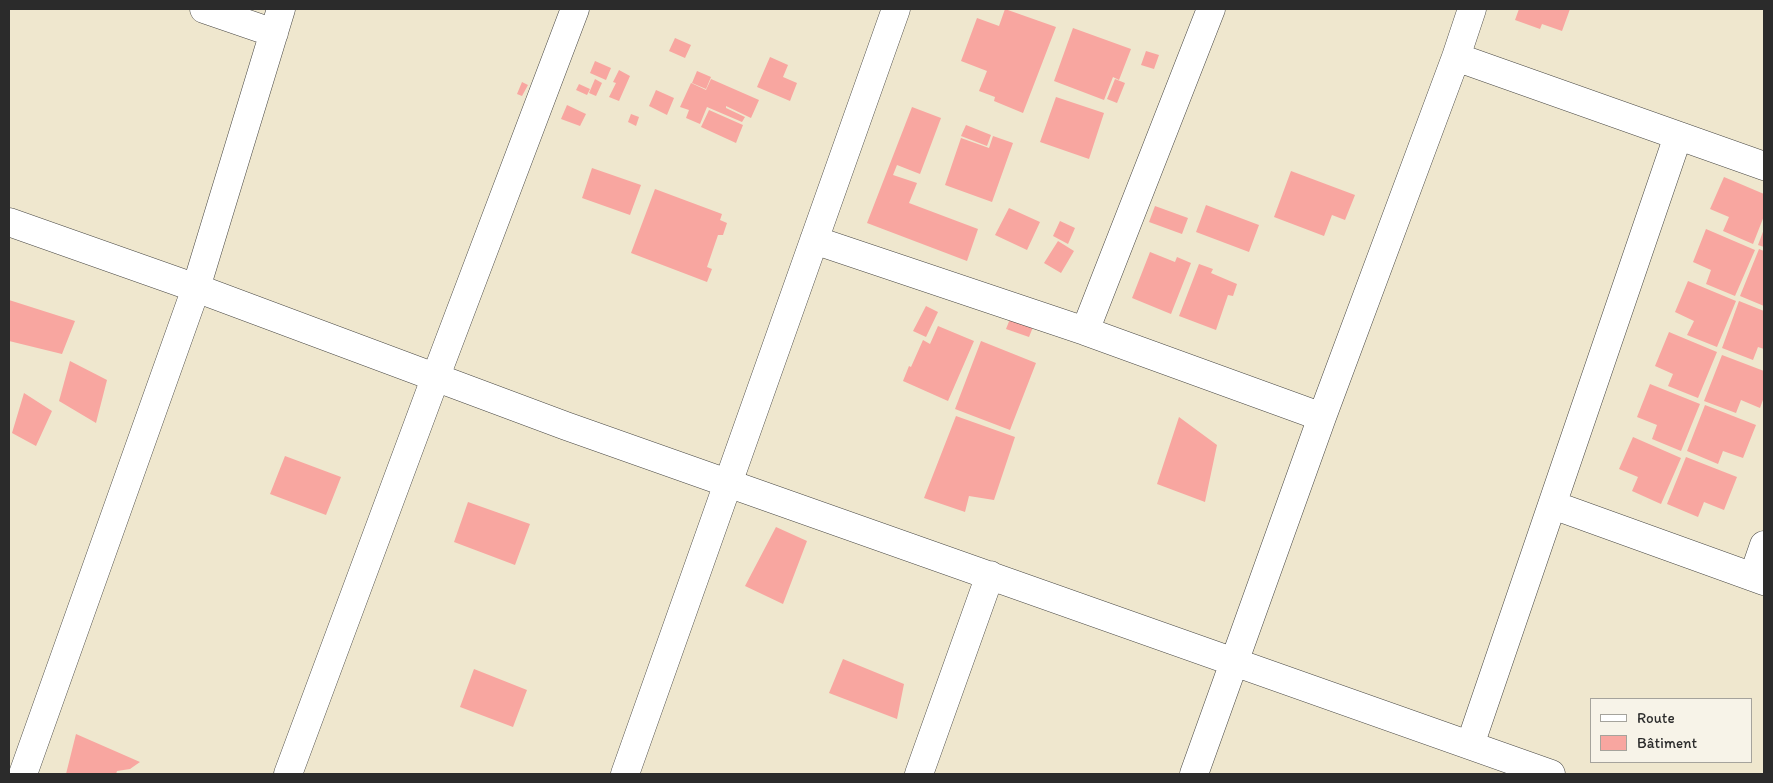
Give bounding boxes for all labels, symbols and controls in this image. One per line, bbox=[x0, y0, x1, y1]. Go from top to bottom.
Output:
legend bbox=[1590, 698, 1753, 763]
text: Route bbox=[1637, 709, 1675, 727]
text: Bâtiment bbox=[1637, 734, 1697, 752]

